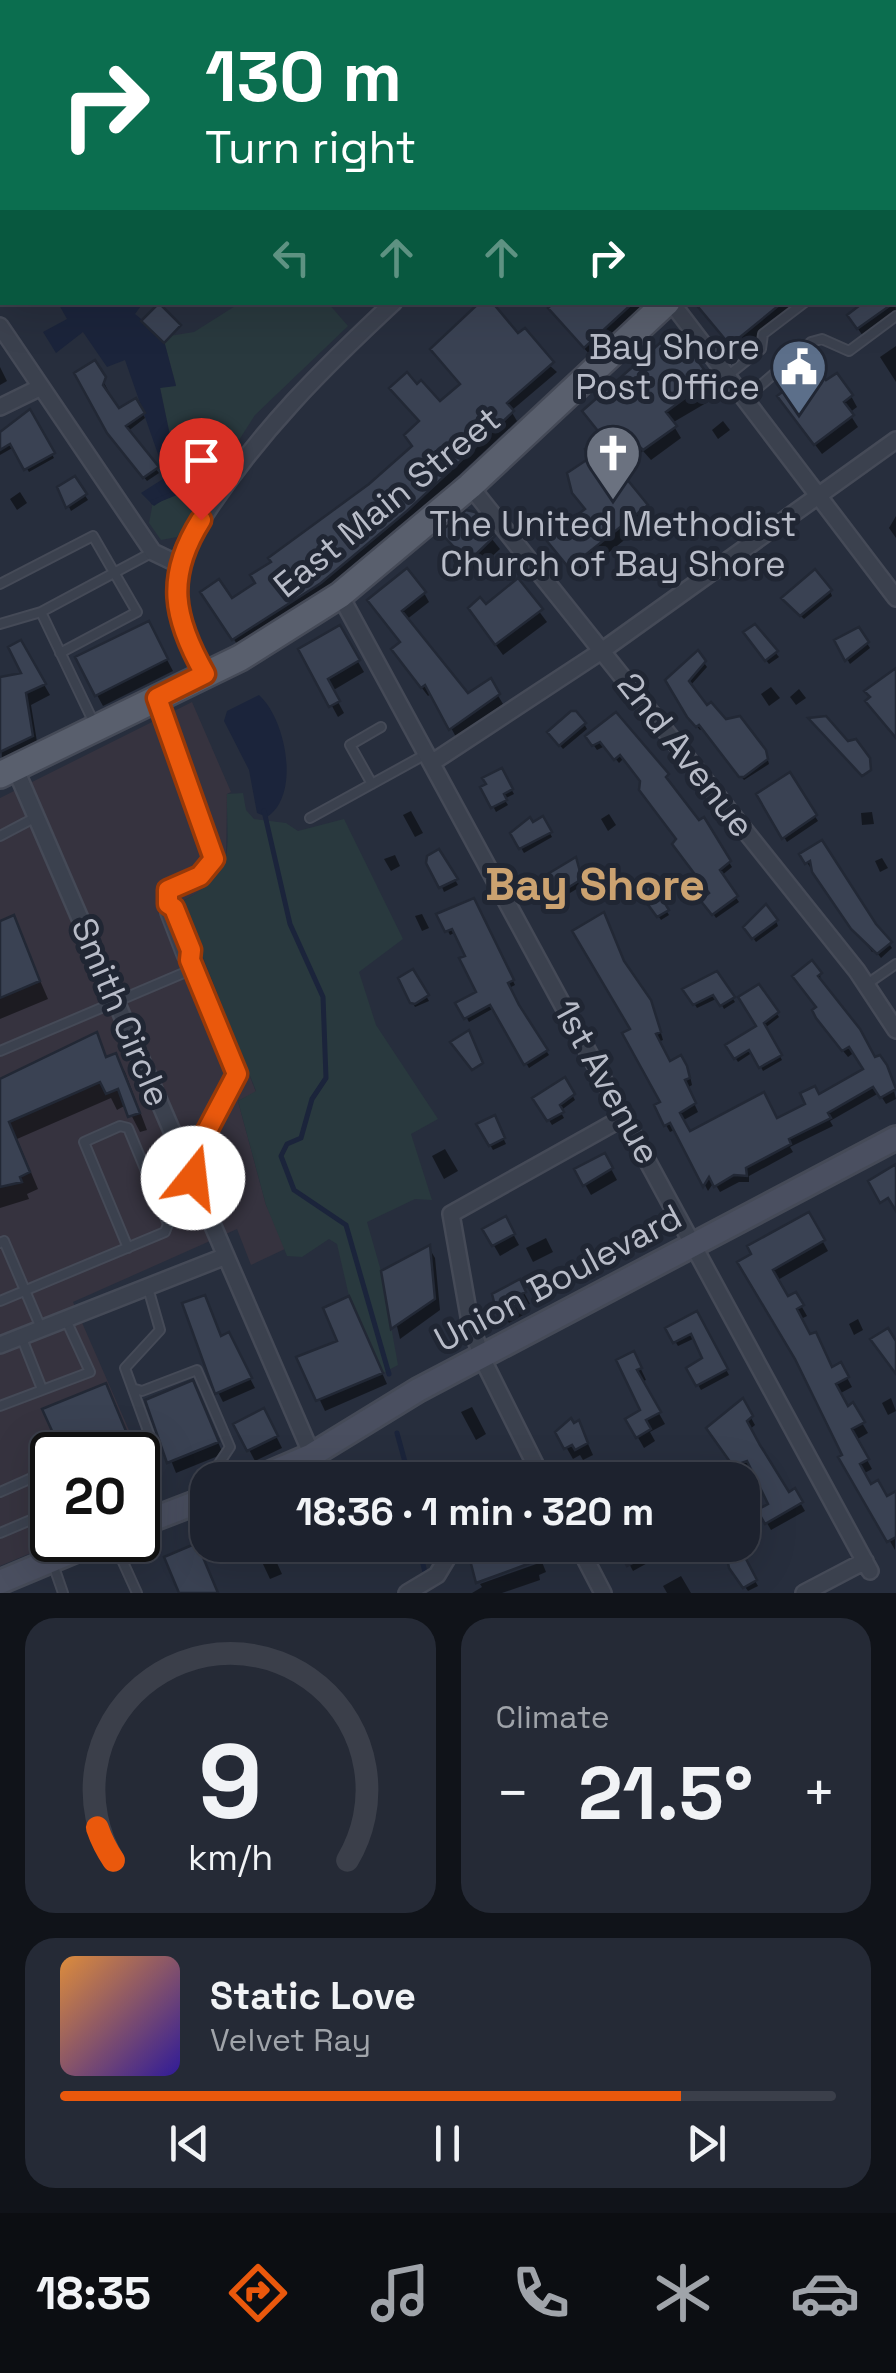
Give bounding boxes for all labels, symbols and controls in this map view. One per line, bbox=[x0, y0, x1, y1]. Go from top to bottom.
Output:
text: 130 m bbox=[205, 32, 402, 121]
icon: right bbox=[40, 40, 170, 170]
text: Turn right bbox=[205, 119, 416, 176]
icon: left bbox=[264, 230, 319, 285]
icon: ahead bbox=[369, 230, 424, 285]
icon: ahead bbox=[474, 230, 529, 285]
icon: right bbox=[579, 230, 634, 285]
place label: Bay Shore Post Office bbox=[575, 325, 760, 409]
public building icon: Bay Shore Post Office bbox=[769, 337, 829, 416]
street label: East Main Street bbox=[265, 397, 509, 607]
pin bbox=[159, 418, 244, 521]
church icon: The United Methodist Church of Bay Shore bbox=[583, 423, 643, 502]
icon: arrive bbox=[174, 433, 229, 488]
place label: The United Methodist Church of Bay Shore bbox=[429, 502, 797, 586]
street label: 2nd Avenue bbox=[608, 664, 764, 846]
district label: Bay Shore bbox=[485, 856, 705, 913]
street label: Smith Circle bbox=[62, 911, 180, 1113]
street label: 1st Avenue bbox=[544, 992, 670, 1172]
position arrow bbox=[141, 1126, 245, 1230]
street label: Union Boulevard bbox=[427, 1194, 689, 1362]
speed limit sign: 20 bbox=[30, 1432, 160, 1562]
text: 18:36 · 1 min · 320 m bbox=[296, 1488, 654, 1536]
text: Climate bbox=[496, 1697, 610, 1737]
text: 9 bbox=[198, 1716, 262, 1848]
text: 21.5° bbox=[578, 1745, 753, 1841]
text: − bbox=[496, 1758, 530, 1828]
text: + bbox=[802, 1758, 836, 1828]
text: km/h bbox=[188, 1835, 273, 1880]
text: Static Love bbox=[210, 1972, 416, 2020]
text: Velvet Ray bbox=[210, 2020, 371, 2060]
icon: previous bbox=[162, 2116, 217, 2171]
icon: pause bbox=[420, 2116, 475, 2171]
icon: next bbox=[679, 2116, 734, 2171]
icon: directions bbox=[223, 2258, 293, 2328]
icon: music bbox=[365, 2258, 435, 2328]
icon: phone bbox=[506, 2258, 576, 2328]
icon: climate bbox=[648, 2258, 718, 2328]
icon: car bbox=[790, 2258, 860, 2328]
text: 18:35 bbox=[36, 2265, 151, 2322]

